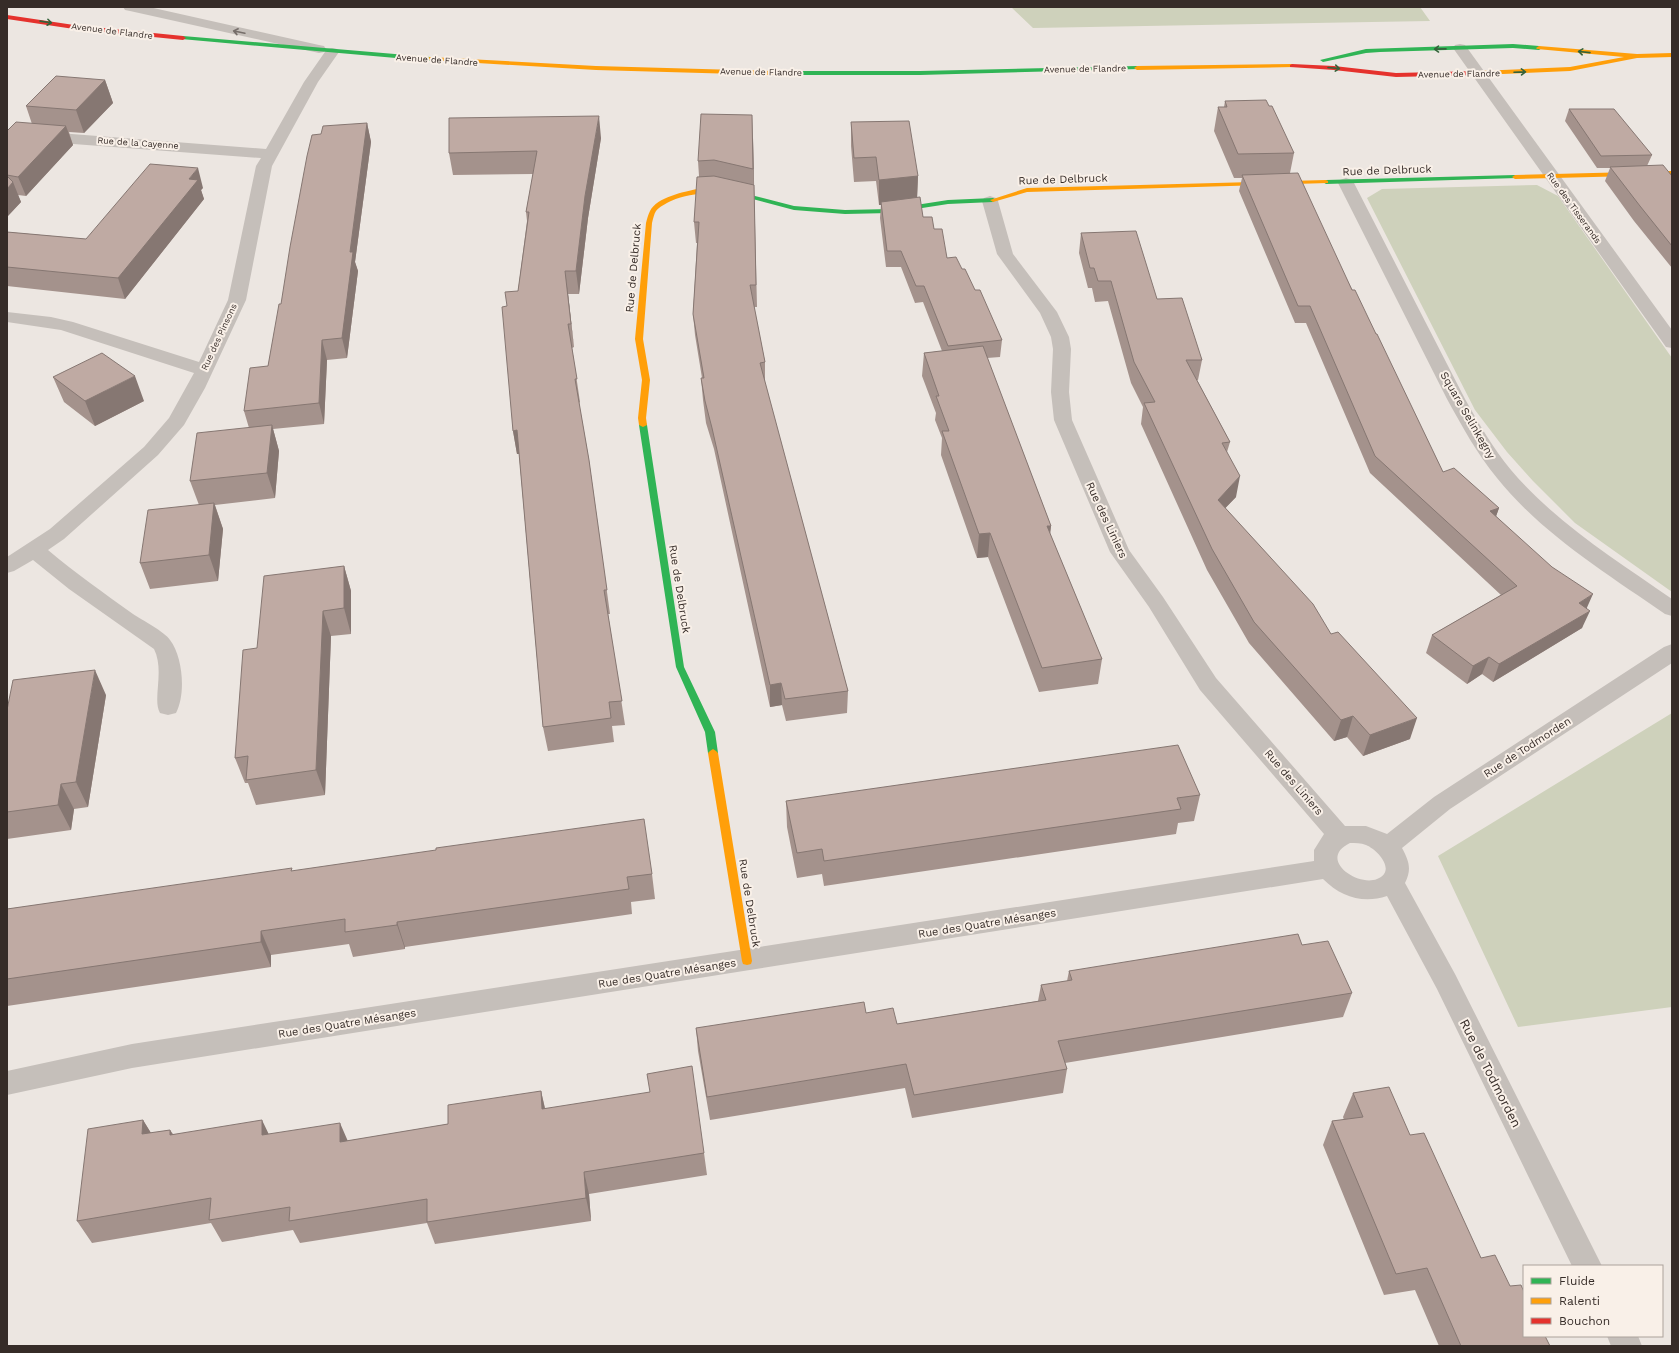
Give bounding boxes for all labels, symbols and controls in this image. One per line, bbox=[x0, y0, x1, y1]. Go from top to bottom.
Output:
one-way arrow bbox=[39, 18, 52, 26]
street label: Avenue de Flandre bbox=[71, 21, 153, 41]
one-way arrow bbox=[233, 27, 246, 35]
one-way arrow bbox=[1434, 45, 1447, 53]
one-way arrow bbox=[1578, 48, 1591, 55]
street label: Avenue de Flandre bbox=[396, 52, 478, 68]
street label: Avenue de Flandre bbox=[1044, 63, 1126, 75]
one-way arrow bbox=[1327, 64, 1340, 72]
street label: Avenue de Flandre bbox=[720, 66, 802, 78]
street label: Avenue de Flandre bbox=[1418, 68, 1500, 80]
one-way arrow bbox=[1513, 68, 1526, 76]
street label: Rue de la Cayenne bbox=[97, 135, 179, 151]
street label: Rue de Delbruck bbox=[1342, 162, 1432, 179]
street label: Rue de Delbruck bbox=[1018, 171, 1108, 188]
street label: Rue des Tisserands bbox=[1545, 171, 1603, 246]
street label: Rue de Delbruck bbox=[623, 223, 644, 313]
street label: Rue des Pinsons bbox=[199, 302, 239, 372]
street label: Square Selinkegny bbox=[1437, 369, 1498, 461]
street label: Rue des Liniers bbox=[1083, 480, 1130, 561]
street label: Rue de Delbruck bbox=[666, 544, 693, 634]
street label: Rue de Todmorden bbox=[1481, 714, 1573, 780]
street label: Rue des Liniers bbox=[1262, 747, 1326, 818]
street label: Rue de Delbruck bbox=[736, 858, 763, 948]
street label: Rue des Quatre Mésanges bbox=[917, 906, 1057, 941]
street label: Rue des Quatre Mésanges bbox=[597, 956, 737, 991]
street label: Rue des Quatre Mésanges bbox=[277, 1006, 417, 1041]
street label: Rue de Todmorden bbox=[1457, 1017, 1524, 1130]
legend bbox=[1523, 1265, 1663, 1337]
text: Fluide bbox=[1559, 1274, 1595, 1288]
text: Ralenti bbox=[1559, 1294, 1600, 1308]
text: Bouchon bbox=[1559, 1314, 1610, 1328]

